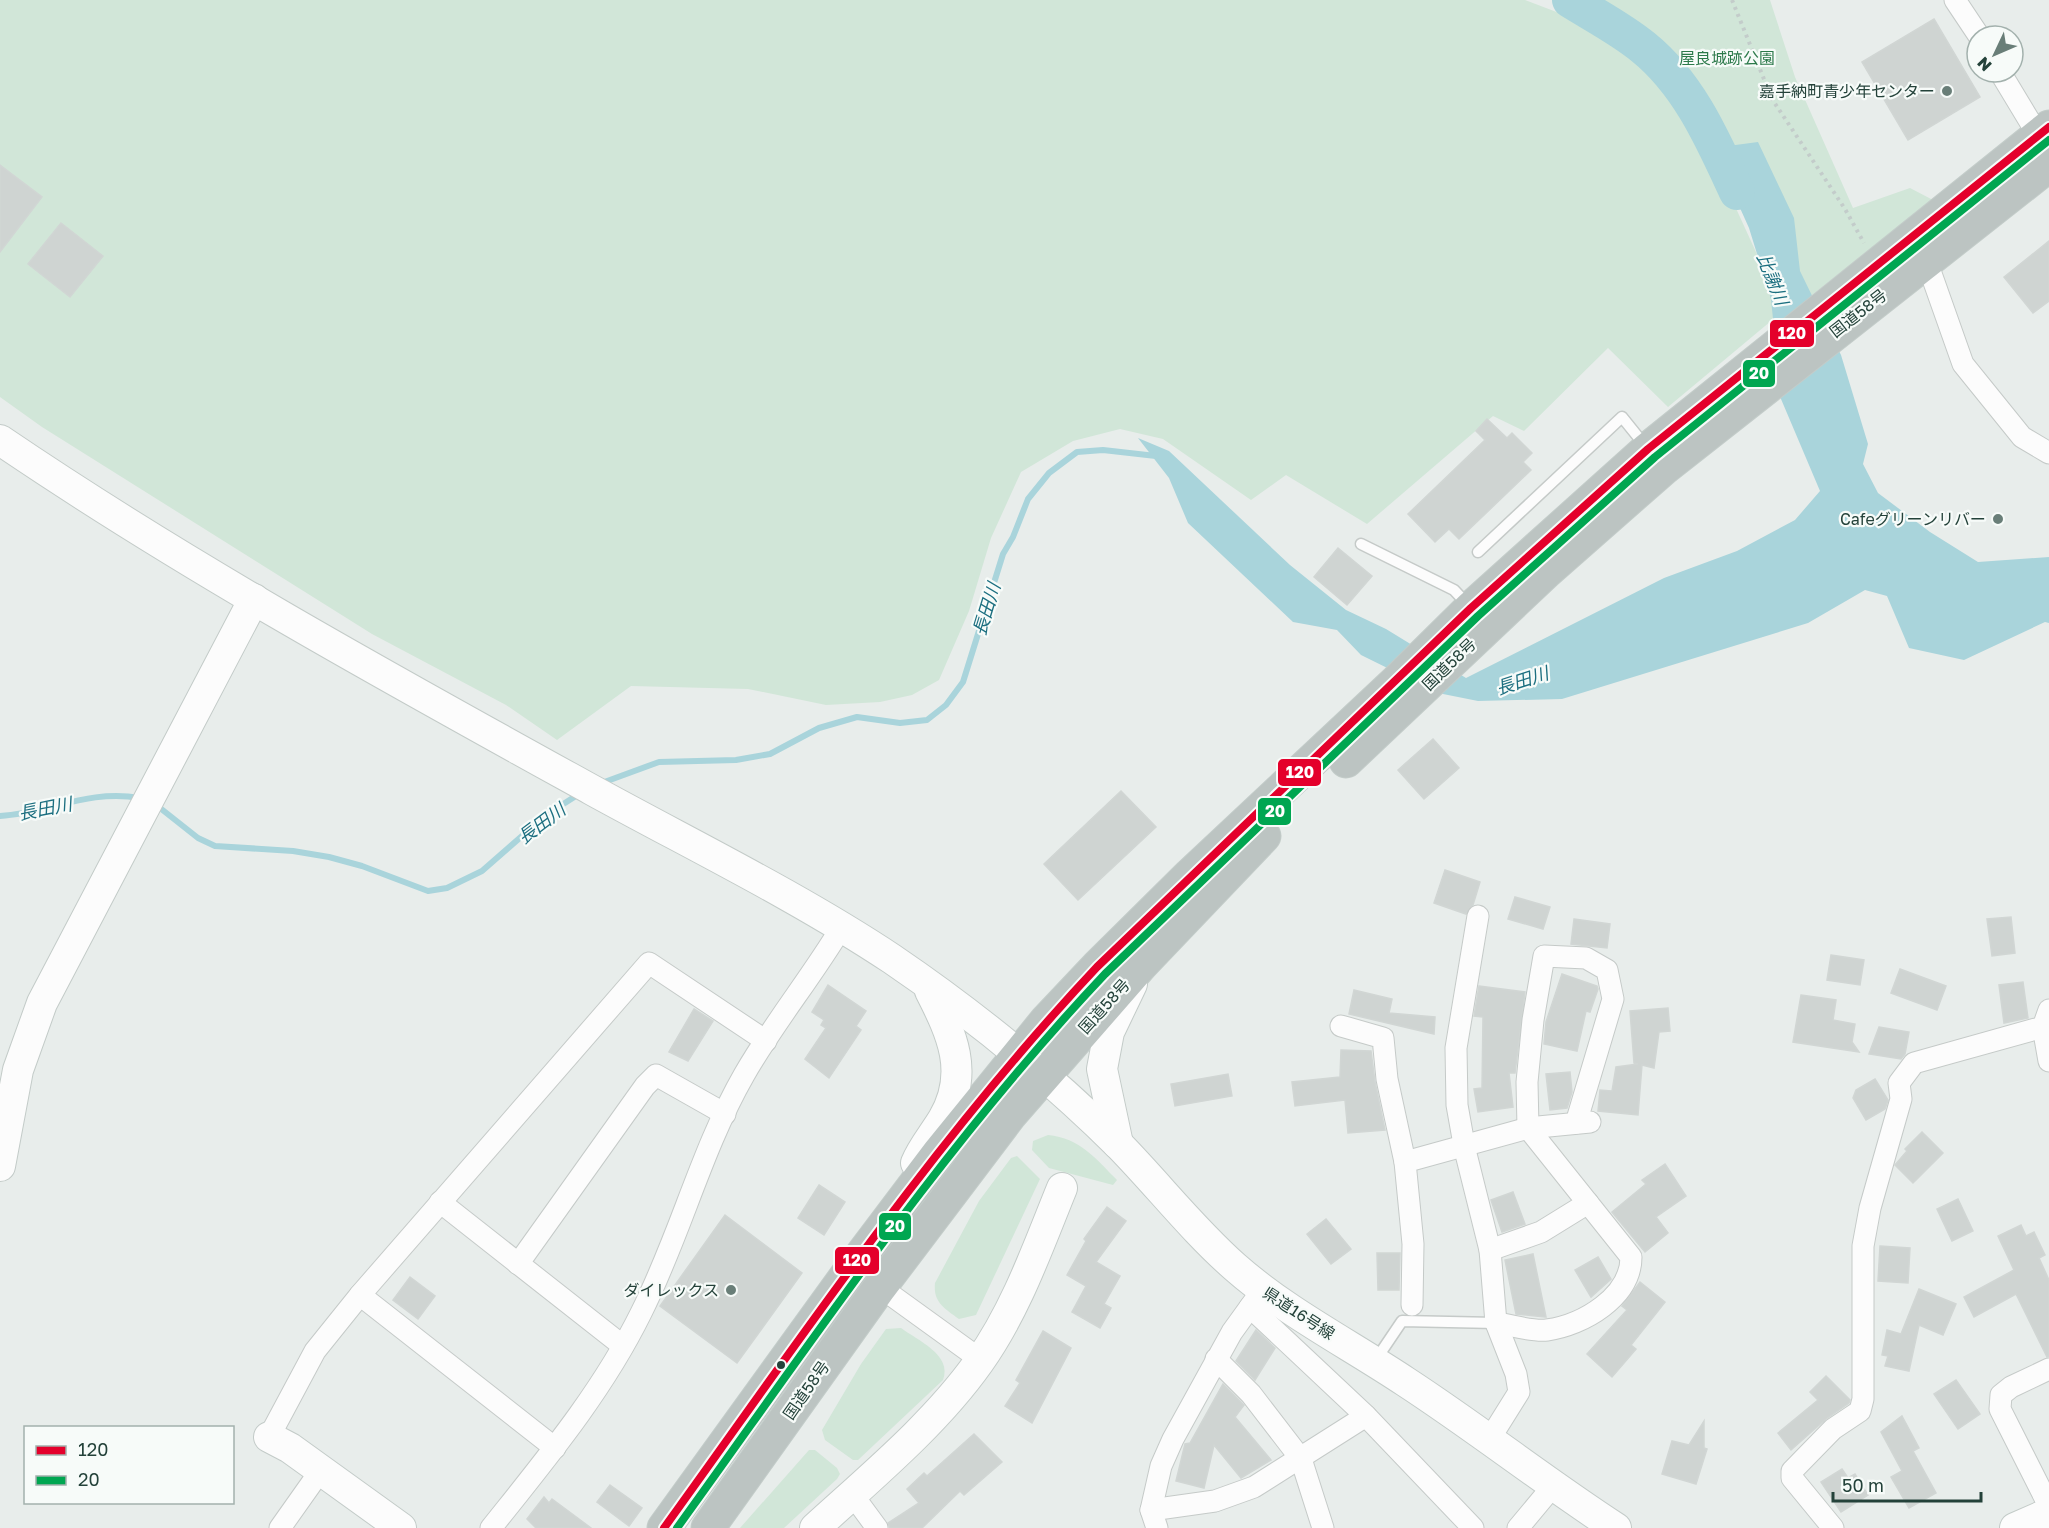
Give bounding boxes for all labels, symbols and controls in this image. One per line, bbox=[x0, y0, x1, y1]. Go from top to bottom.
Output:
north arrow bbox=[1965, 24, 2025, 84]
park label: 屋良城跡公園 bbox=[1679, 48, 1775, 68]
text: N bbox=[1973, 53, 1996, 76]
place label: 嘉手納町青少年センター bbox=[1759, 81, 1935, 101]
marker: 嘉手納町青少年センター bbox=[1940, 84, 1954, 98]
water label: 比謝川 bbox=[1753, 250, 1794, 310]
street label: 国道58号 bbox=[1825, 284, 1891, 342]
line badge: 120 bbox=[1769, 319, 1815, 348]
text: 120 bbox=[1778, 323, 1806, 343]
line badge: 20 bbox=[1742, 359, 1776, 388]
text: 20 bbox=[1749, 363, 1769, 383]
place label: Cafeグリーンリバー bbox=[1840, 509, 1986, 529]
marker: Cafeグリーンリバー bbox=[1991, 512, 2005, 526]
water label: 長田川 bbox=[968, 578, 1005, 638]
street label: 国道58号 bbox=[1418, 634, 1480, 694]
water label: 長田川 bbox=[1493, 661, 1553, 699]
line badge: 120 bbox=[1277, 758, 1322, 787]
text: 120 bbox=[1286, 762, 1314, 782]
water label: 長田川 bbox=[16, 792, 76, 824]
water label: 長田川 bbox=[513, 797, 571, 848]
line badge: 20 bbox=[1257, 797, 1292, 826]
text: 20 bbox=[1265, 801, 1285, 821]
street label: 国道58号 bbox=[1074, 974, 1134, 1038]
line badge: 20 bbox=[878, 1212, 912, 1241]
text: 20 bbox=[885, 1216, 905, 1236]
line badge: 120 bbox=[834, 1246, 880, 1275]
text: 120 bbox=[843, 1250, 871, 1270]
place label: ダイレックス bbox=[623, 1280, 719, 1300]
street label: 県道16号線 bbox=[1259, 1282, 1339, 1344]
marker: ダイレックス bbox=[724, 1283, 738, 1297]
street label: 国道58号 bbox=[779, 1357, 833, 1423]
unlabelled marker bbox=[775, 1359, 787, 1371]
legend bbox=[24, 1426, 234, 1504]
text: 120 bbox=[78, 1438, 108, 1460]
scale bar bbox=[1833, 1465, 1982, 1503]
text: 20 bbox=[78, 1468, 100, 1490]
text: 50 m bbox=[1842, 1474, 1884, 1496]

